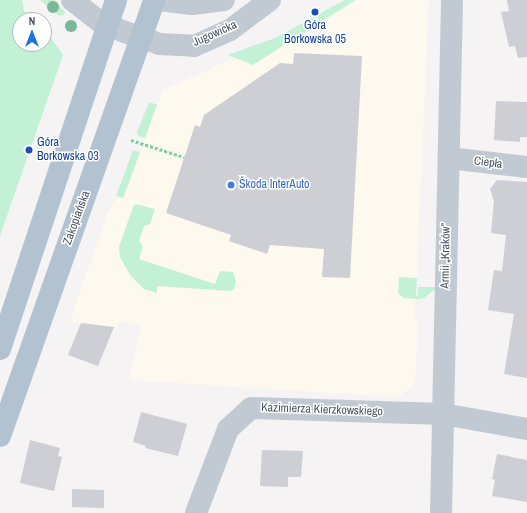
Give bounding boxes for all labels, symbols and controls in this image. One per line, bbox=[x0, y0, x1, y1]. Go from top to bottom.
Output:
marker: Góra Borkowska 05 bbox=[310, 7, 320, 17]
north arrow bbox=[12, 12, 52, 52]
text: N bbox=[29, 14, 35, 28]
street label: Jugowicka bbox=[191, 18, 239, 50]
place label: Góra Borkowska 05 bbox=[284, 19, 346, 47]
place label: Góra Borkowska 03 bbox=[37, 136, 99, 164]
marker: Góra Borkowska 03 bbox=[24, 145, 34, 155]
street label: Ciepła bbox=[473, 154, 503, 172]
place label: Škoda InterAuto bbox=[239, 178, 310, 192]
marker: Škoda InterAuto bbox=[226, 180, 236, 190]
street label: Zakopiańska bbox=[61, 189, 93, 247]
street label: Armii „Kraków” bbox=[438, 223, 454, 289]
street label: Kazimierza Kierzkowskiego bbox=[261, 401, 383, 419]

